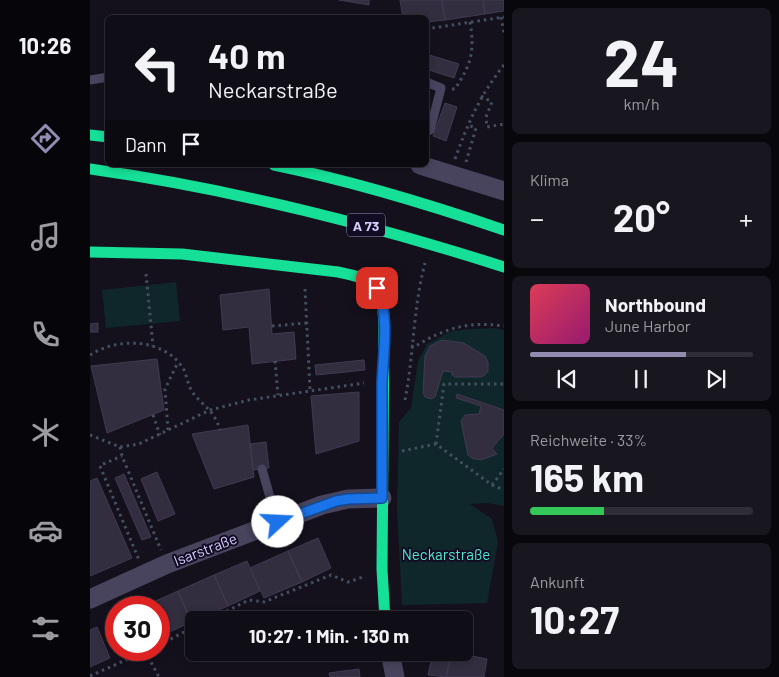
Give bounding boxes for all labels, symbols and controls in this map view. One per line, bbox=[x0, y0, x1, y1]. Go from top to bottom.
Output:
text: 24 bbox=[604, 22, 679, 100]
text: 10:26 bbox=[19, 32, 71, 58]
text: 40 m bbox=[208, 34, 285, 76]
icon: left bbox=[125, 35, 190, 100]
text: Neckarstraße bbox=[208, 76, 338, 102]
text: km/h bbox=[623, 94, 660, 113]
icon: directions bbox=[28, 121, 63, 156]
icon: arrive bbox=[177, 130, 205, 158]
text: Dann bbox=[125, 133, 167, 156]
text: Klima bbox=[530, 170, 569, 189]
text: 20° bbox=[613, 194, 670, 240]
text: − bbox=[530, 201, 544, 235]
text: + bbox=[739, 201, 753, 235]
road number: A 73 bbox=[347, 214, 385, 236]
icon: music bbox=[28, 219, 63, 254]
pin bbox=[356, 267, 398, 309]
icon: arrive bbox=[363, 274, 391, 302]
text: Northbound bbox=[605, 293, 706, 316]
text: June Harbor bbox=[605, 316, 691, 335]
icon: phone bbox=[28, 317, 63, 352]
icon: previous bbox=[553, 365, 581, 393]
icon: pause bbox=[627, 365, 655, 393]
icon: next bbox=[702, 365, 730, 393]
icon: climate bbox=[28, 415, 63, 450]
text: Reichweite · 33% bbox=[530, 430, 647, 449]
text: 165 km bbox=[530, 454, 644, 500]
position arrow bbox=[251, 495, 303, 547]
icon: car bbox=[28, 513, 63, 548]
street label: Isarstraße bbox=[171, 529, 239, 569]
park label: Neckarstraße bbox=[402, 545, 490, 563]
text: Ankunft bbox=[530, 572, 585, 591]
speed limit sign: 30 bbox=[105, 596, 170, 661]
text: 10:27 bbox=[530, 596, 619, 642]
icon: filters bbox=[28, 611, 63, 646]
text: 10:27 · 1 Min. · 130 m bbox=[249, 624, 409, 647]

